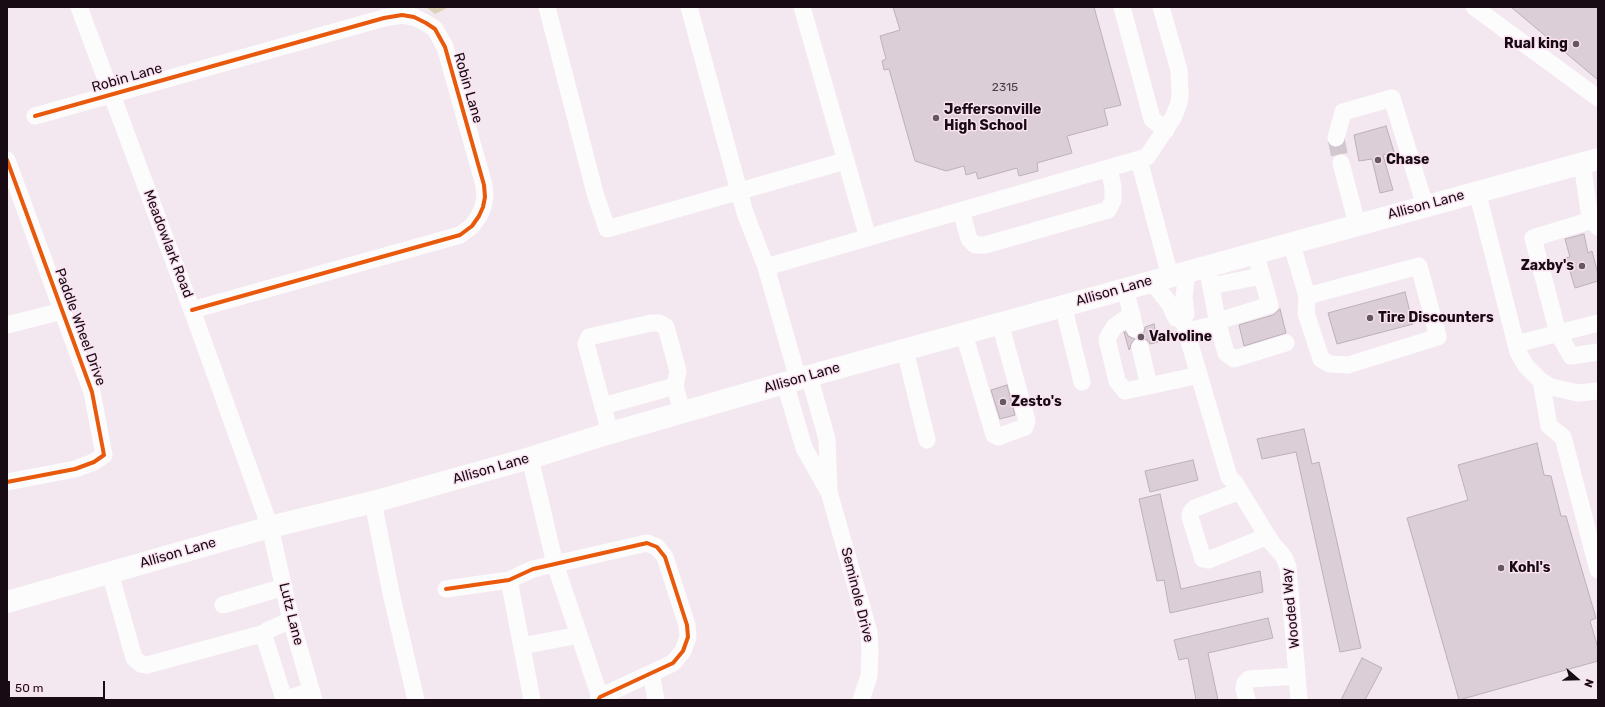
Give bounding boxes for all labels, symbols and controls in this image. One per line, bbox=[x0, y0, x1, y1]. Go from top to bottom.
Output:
place label: Rual king bbox=[1504, 36, 1568, 52]
marker: Rual king bbox=[1571, 39, 1581, 49]
street label: Robin Lane bbox=[450, 51, 486, 125]
street label: Robin Lane bbox=[90, 60, 164, 96]
house number: 2315 bbox=[992, 81, 1018, 95]
place label: Jeffersonville High School bbox=[944, 102, 1041, 134]
marker: Jeffersonville High School bbox=[931, 113, 941, 123]
place label: Chase bbox=[1386, 152, 1429, 168]
marker: Chase bbox=[1373, 155, 1383, 165]
street label: Allison Lane bbox=[1386, 187, 1466, 223]
street label: Meadowlark Road bbox=[140, 188, 196, 300]
place label: Zaxby's bbox=[1521, 258, 1574, 274]
marker: Zaxby's bbox=[1577, 261, 1587, 271]
street label: Paddle Wheel Drive bbox=[51, 266, 109, 388]
street label: Allison Lane bbox=[1074, 272, 1154, 310]
place label: Tire Discounters bbox=[1378, 310, 1494, 326]
marker: Tire Discounters bbox=[1365, 313, 1375, 323]
place label: Valvoline bbox=[1149, 329, 1212, 345]
marker: Valvoline bbox=[1136, 332, 1146, 342]
street label: Allison Lane bbox=[762, 359, 842, 397]
place label: Zesto's bbox=[1011, 394, 1062, 410]
marker: Zesto's bbox=[998, 397, 1008, 407]
street label: Allison Lane bbox=[451, 450, 531, 488]
street label: Allison Lane bbox=[138, 534, 218, 572]
street label: Seminole Drive bbox=[837, 546, 877, 644]
place label: Kohl's bbox=[1509, 560, 1550, 576]
marker: Kohl's bbox=[1496, 563, 1506, 573]
street label: Wooded Way bbox=[1278, 567, 1304, 649]
street label: Lutz Lane bbox=[275, 581, 307, 647]
north arrow bbox=[1557, 659, 1597, 699]
scale bar bbox=[10, 673, 107, 699]
text: N bbox=[1581, 677, 1596, 689]
text: 50 m bbox=[15, 681, 43, 695]

